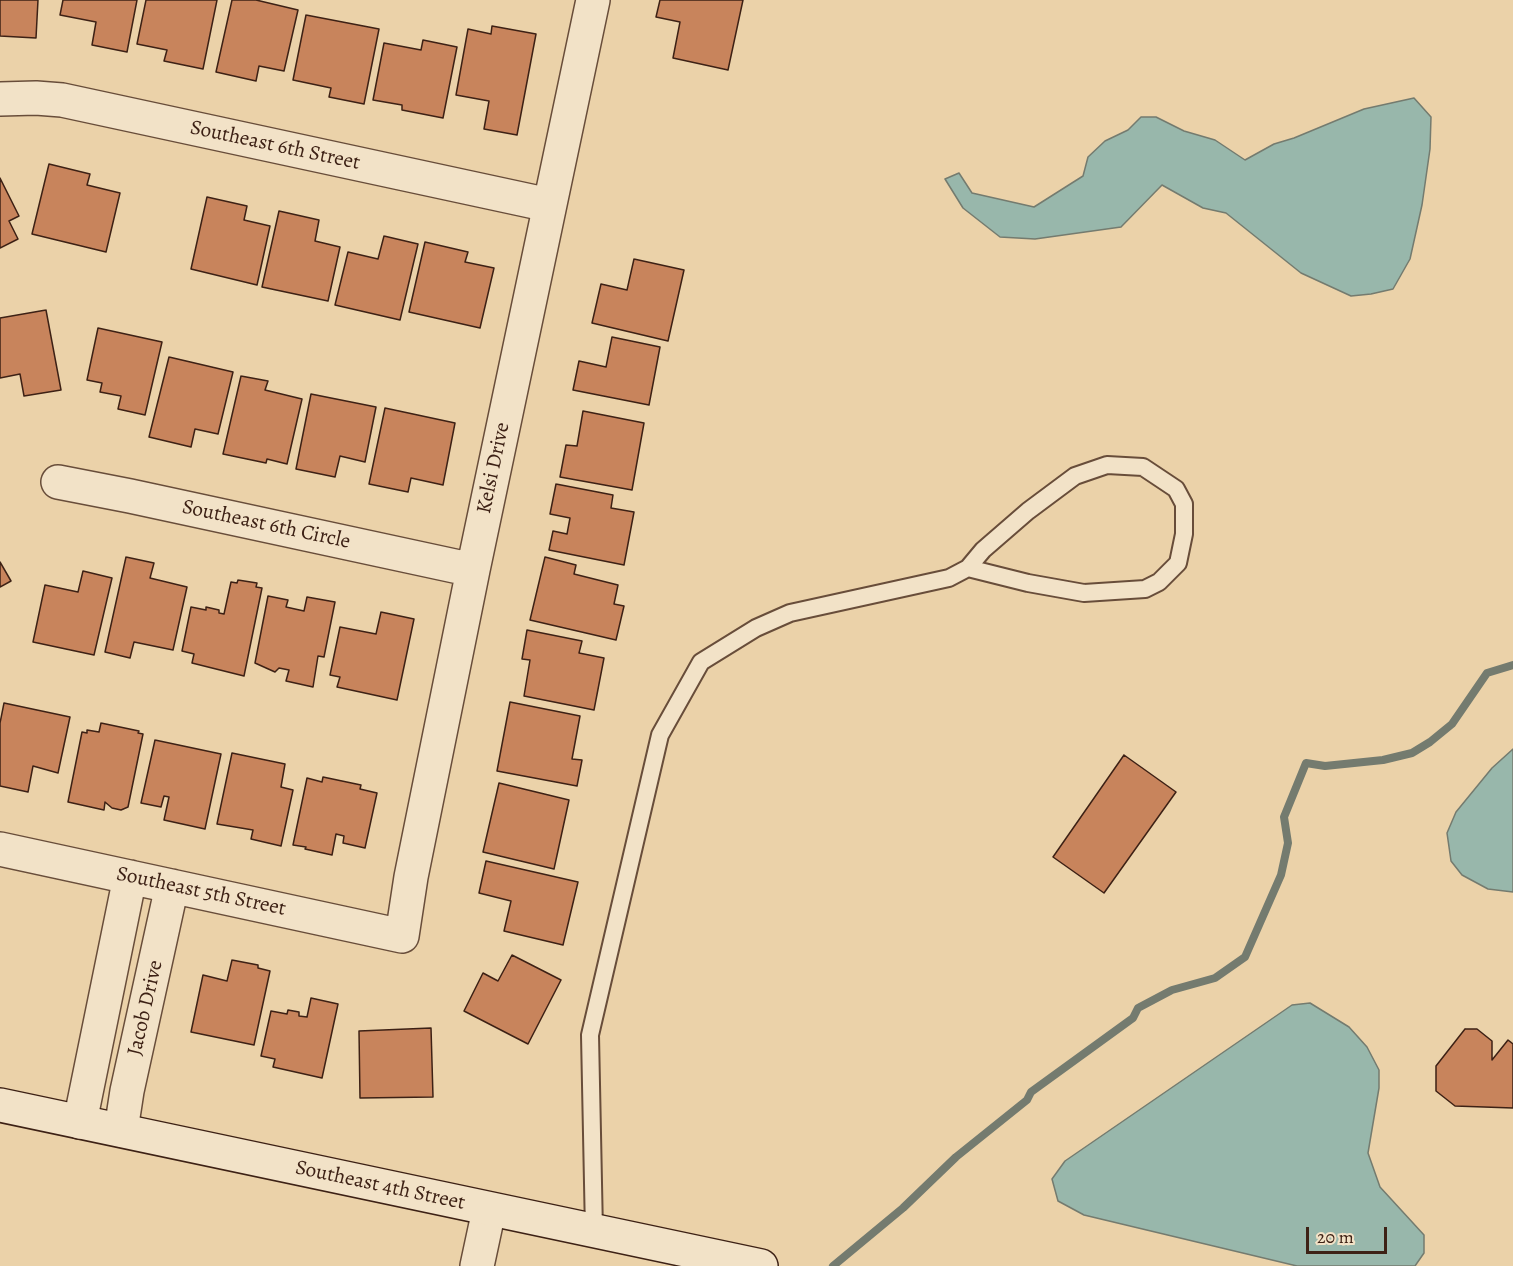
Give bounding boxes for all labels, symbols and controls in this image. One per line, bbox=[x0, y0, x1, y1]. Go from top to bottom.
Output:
street label: Southeast 6th Street bbox=[188, 116, 362, 176]
street label: Kelsi Drive bbox=[472, 420, 516, 516]
street label: Southeast 6th Circle bbox=[180, 495, 352, 555]
street label: Southeast 5th Street bbox=[114, 862, 288, 922]
street label: Jacob Drive bbox=[123, 958, 169, 1058]
street label: Southeast 4th Street bbox=[293, 1156, 467, 1216]
scale bar bbox=[1309, 1215, 1390, 1253]
text: 20 m bbox=[1317, 1225, 1354, 1249]

